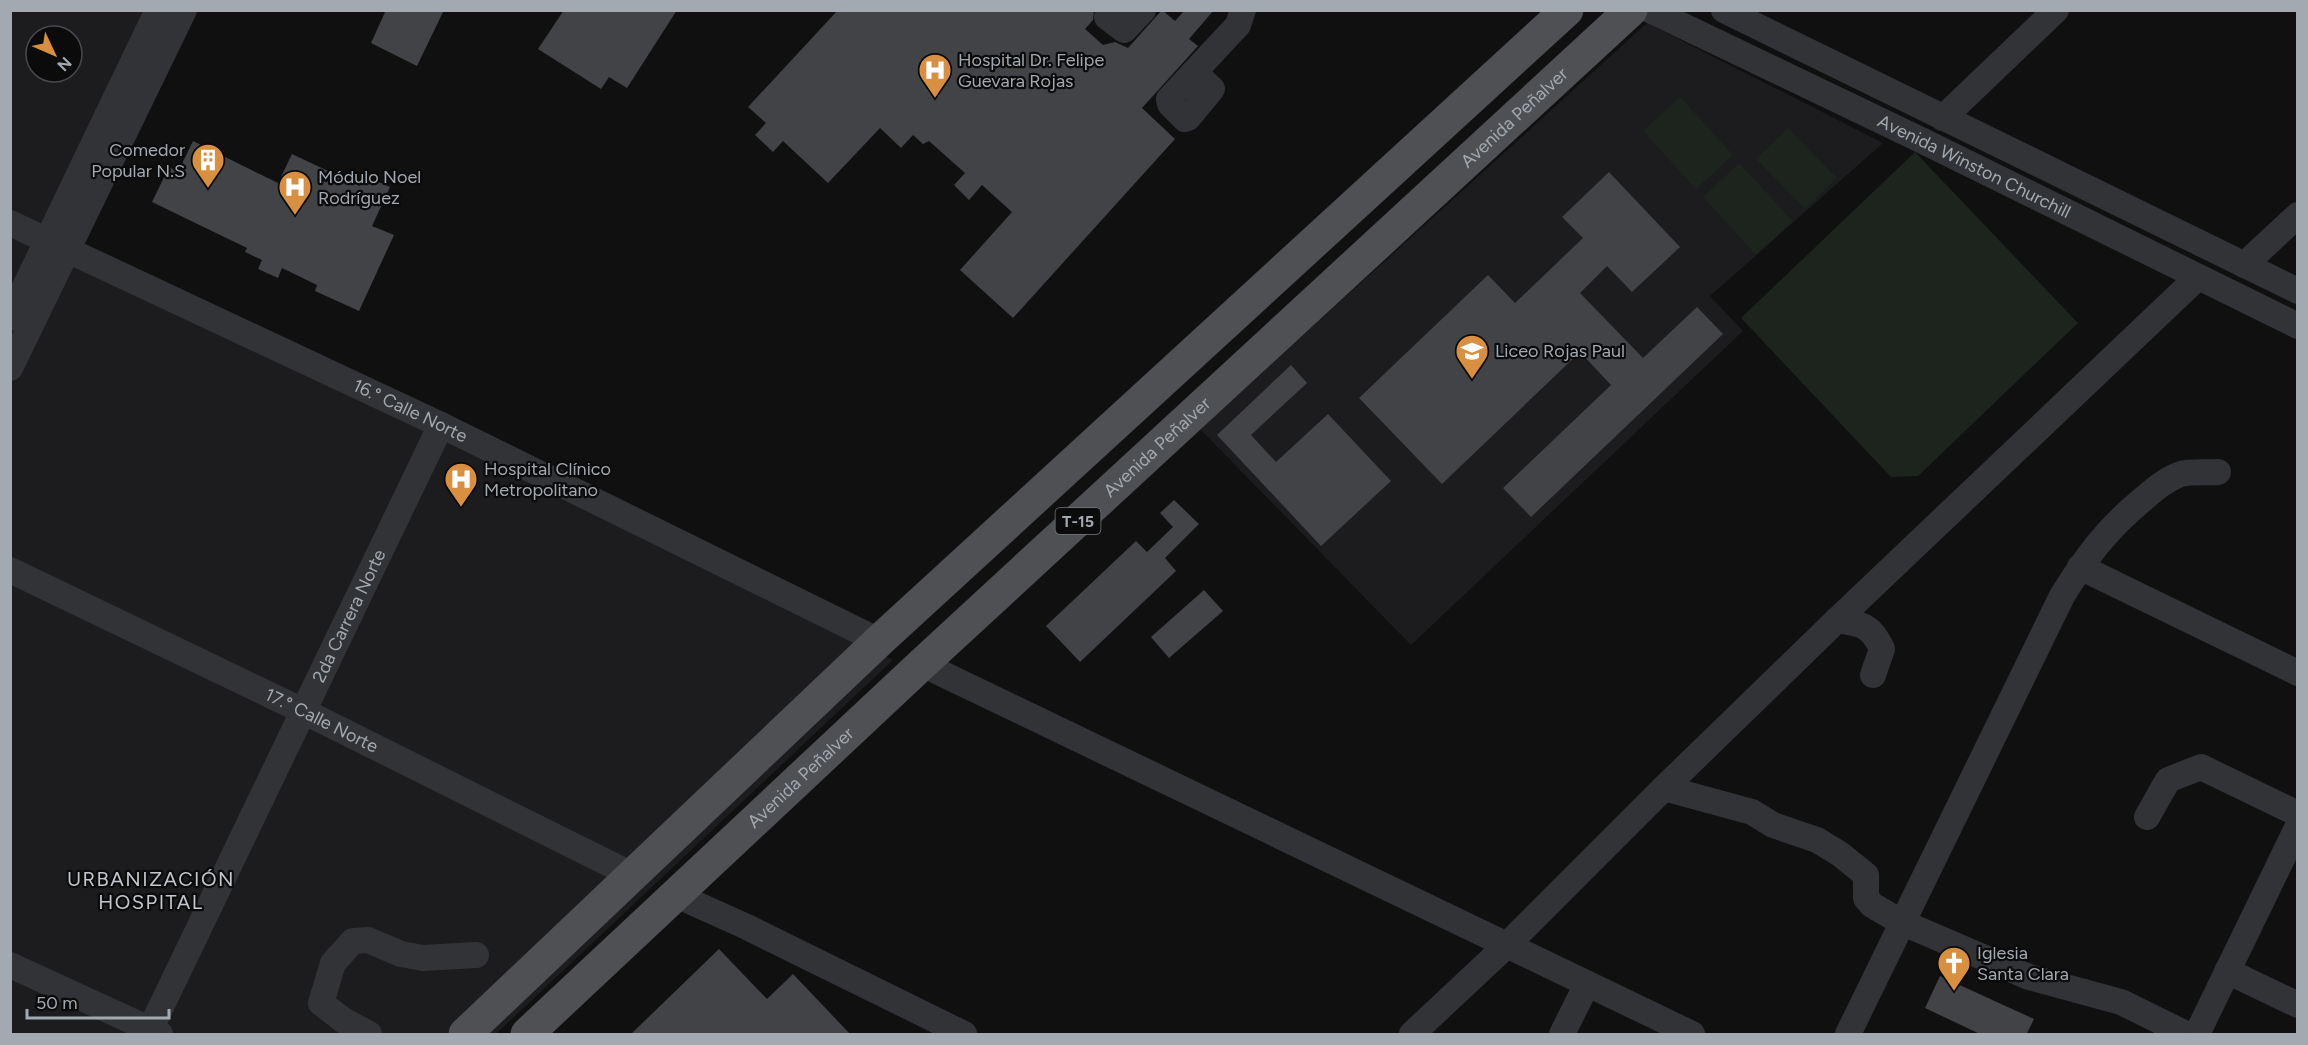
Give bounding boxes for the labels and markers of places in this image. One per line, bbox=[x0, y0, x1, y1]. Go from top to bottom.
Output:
place label: Hospital Dr. Felipe Guevara Rojas bbox=[958, 49, 1104, 92]
hospital icon: Hospital Dr. Felipe Guevara Rojas bbox=[917, 52, 953, 99]
place label: Comedor Popular N.S bbox=[91, 139, 185, 182]
building icon: Comedor Popular N.S bbox=[190, 142, 226, 189]
place label: Módulo Noel Rodríguez bbox=[318, 166, 421, 209]
hospital icon: Módulo Noel Rodríguez bbox=[277, 169, 313, 216]
school or university icon: Liceo Rojas Paul bbox=[1454, 333, 1490, 380]
place label: Liceo Rojas Paul bbox=[1495, 340, 1625, 362]
place label: Hospital Clínico Metropolitano bbox=[484, 458, 611, 501]
hospital icon: Hospital Clínico Metropolitano bbox=[443, 461, 479, 508]
place label: Iglesia Santa Clara bbox=[1977, 942, 2069, 985]
church icon: Iglesia Santa Clara bbox=[1936, 945, 1972, 992]

